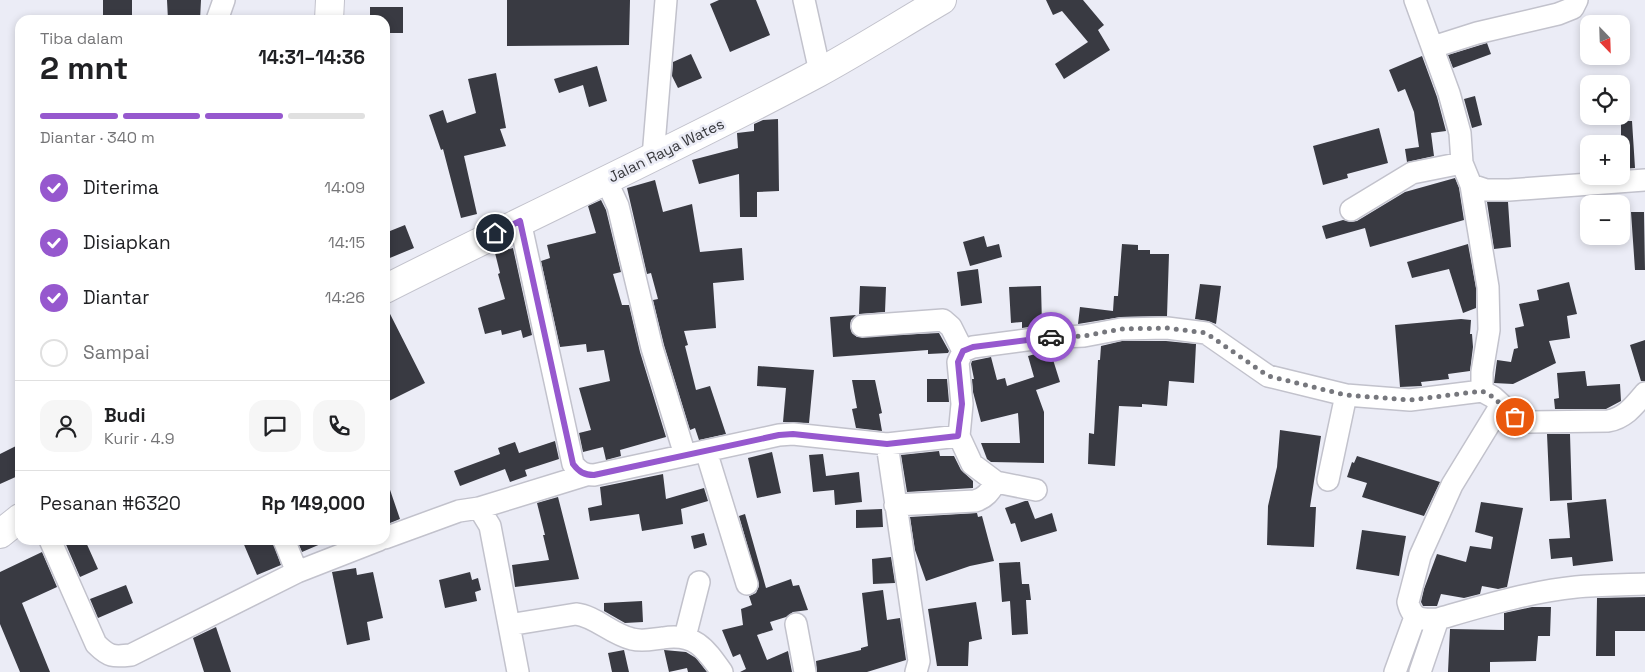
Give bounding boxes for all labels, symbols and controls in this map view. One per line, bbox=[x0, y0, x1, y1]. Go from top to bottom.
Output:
north arrow bbox=[1580, 15, 1630, 65]
map controls bbox=[1580, 15, 1630, 245]
text: Tiba dalam bbox=[40, 28, 123, 49]
text: 14:31–14:36 bbox=[258, 45, 365, 70]
text: 2 mnt bbox=[40, 48, 128, 88]
button: locate bbox=[1580, 75, 1630, 125]
street label: Jalan Raya Wates bbox=[605, 114, 727, 186]
text: Diantar · 340 m bbox=[40, 127, 155, 148]
button: + bbox=[1580, 135, 1630, 185]
icon: check bbox=[40, 174, 68, 202]
text: Diterima bbox=[83, 175, 159, 200]
text: 14:09 bbox=[324, 177, 365, 198]
button: − bbox=[1580, 195, 1630, 245]
pin bbox=[474, 212, 516, 254]
icon: home bbox=[481, 219, 509, 247]
icon: check bbox=[40, 229, 68, 257]
text: Disiapkan bbox=[83, 230, 171, 255]
text: 14:15 bbox=[328, 232, 365, 253]
icon: check bbox=[40, 284, 68, 312]
text: Diantar bbox=[83, 285, 149, 310]
text: 14:26 bbox=[325, 287, 365, 308]
courier bbox=[1026, 312, 1076, 362]
icon: car bbox=[1037, 323, 1065, 351]
text: Sampai bbox=[83, 340, 150, 365]
pin bbox=[1494, 396, 1536, 438]
button: person bbox=[40, 400, 92, 452]
button: chat bbox=[249, 400, 301, 452]
button: phone bbox=[313, 400, 365, 452]
text: Budi bbox=[104, 403, 146, 428]
icon: bag bbox=[1501, 403, 1529, 431]
text: Kurir · 4.9 bbox=[104, 428, 174, 449]
text: Pesanan #6320 bbox=[40, 491, 181, 516]
text: Rp 149,000 bbox=[262, 491, 365, 516]

